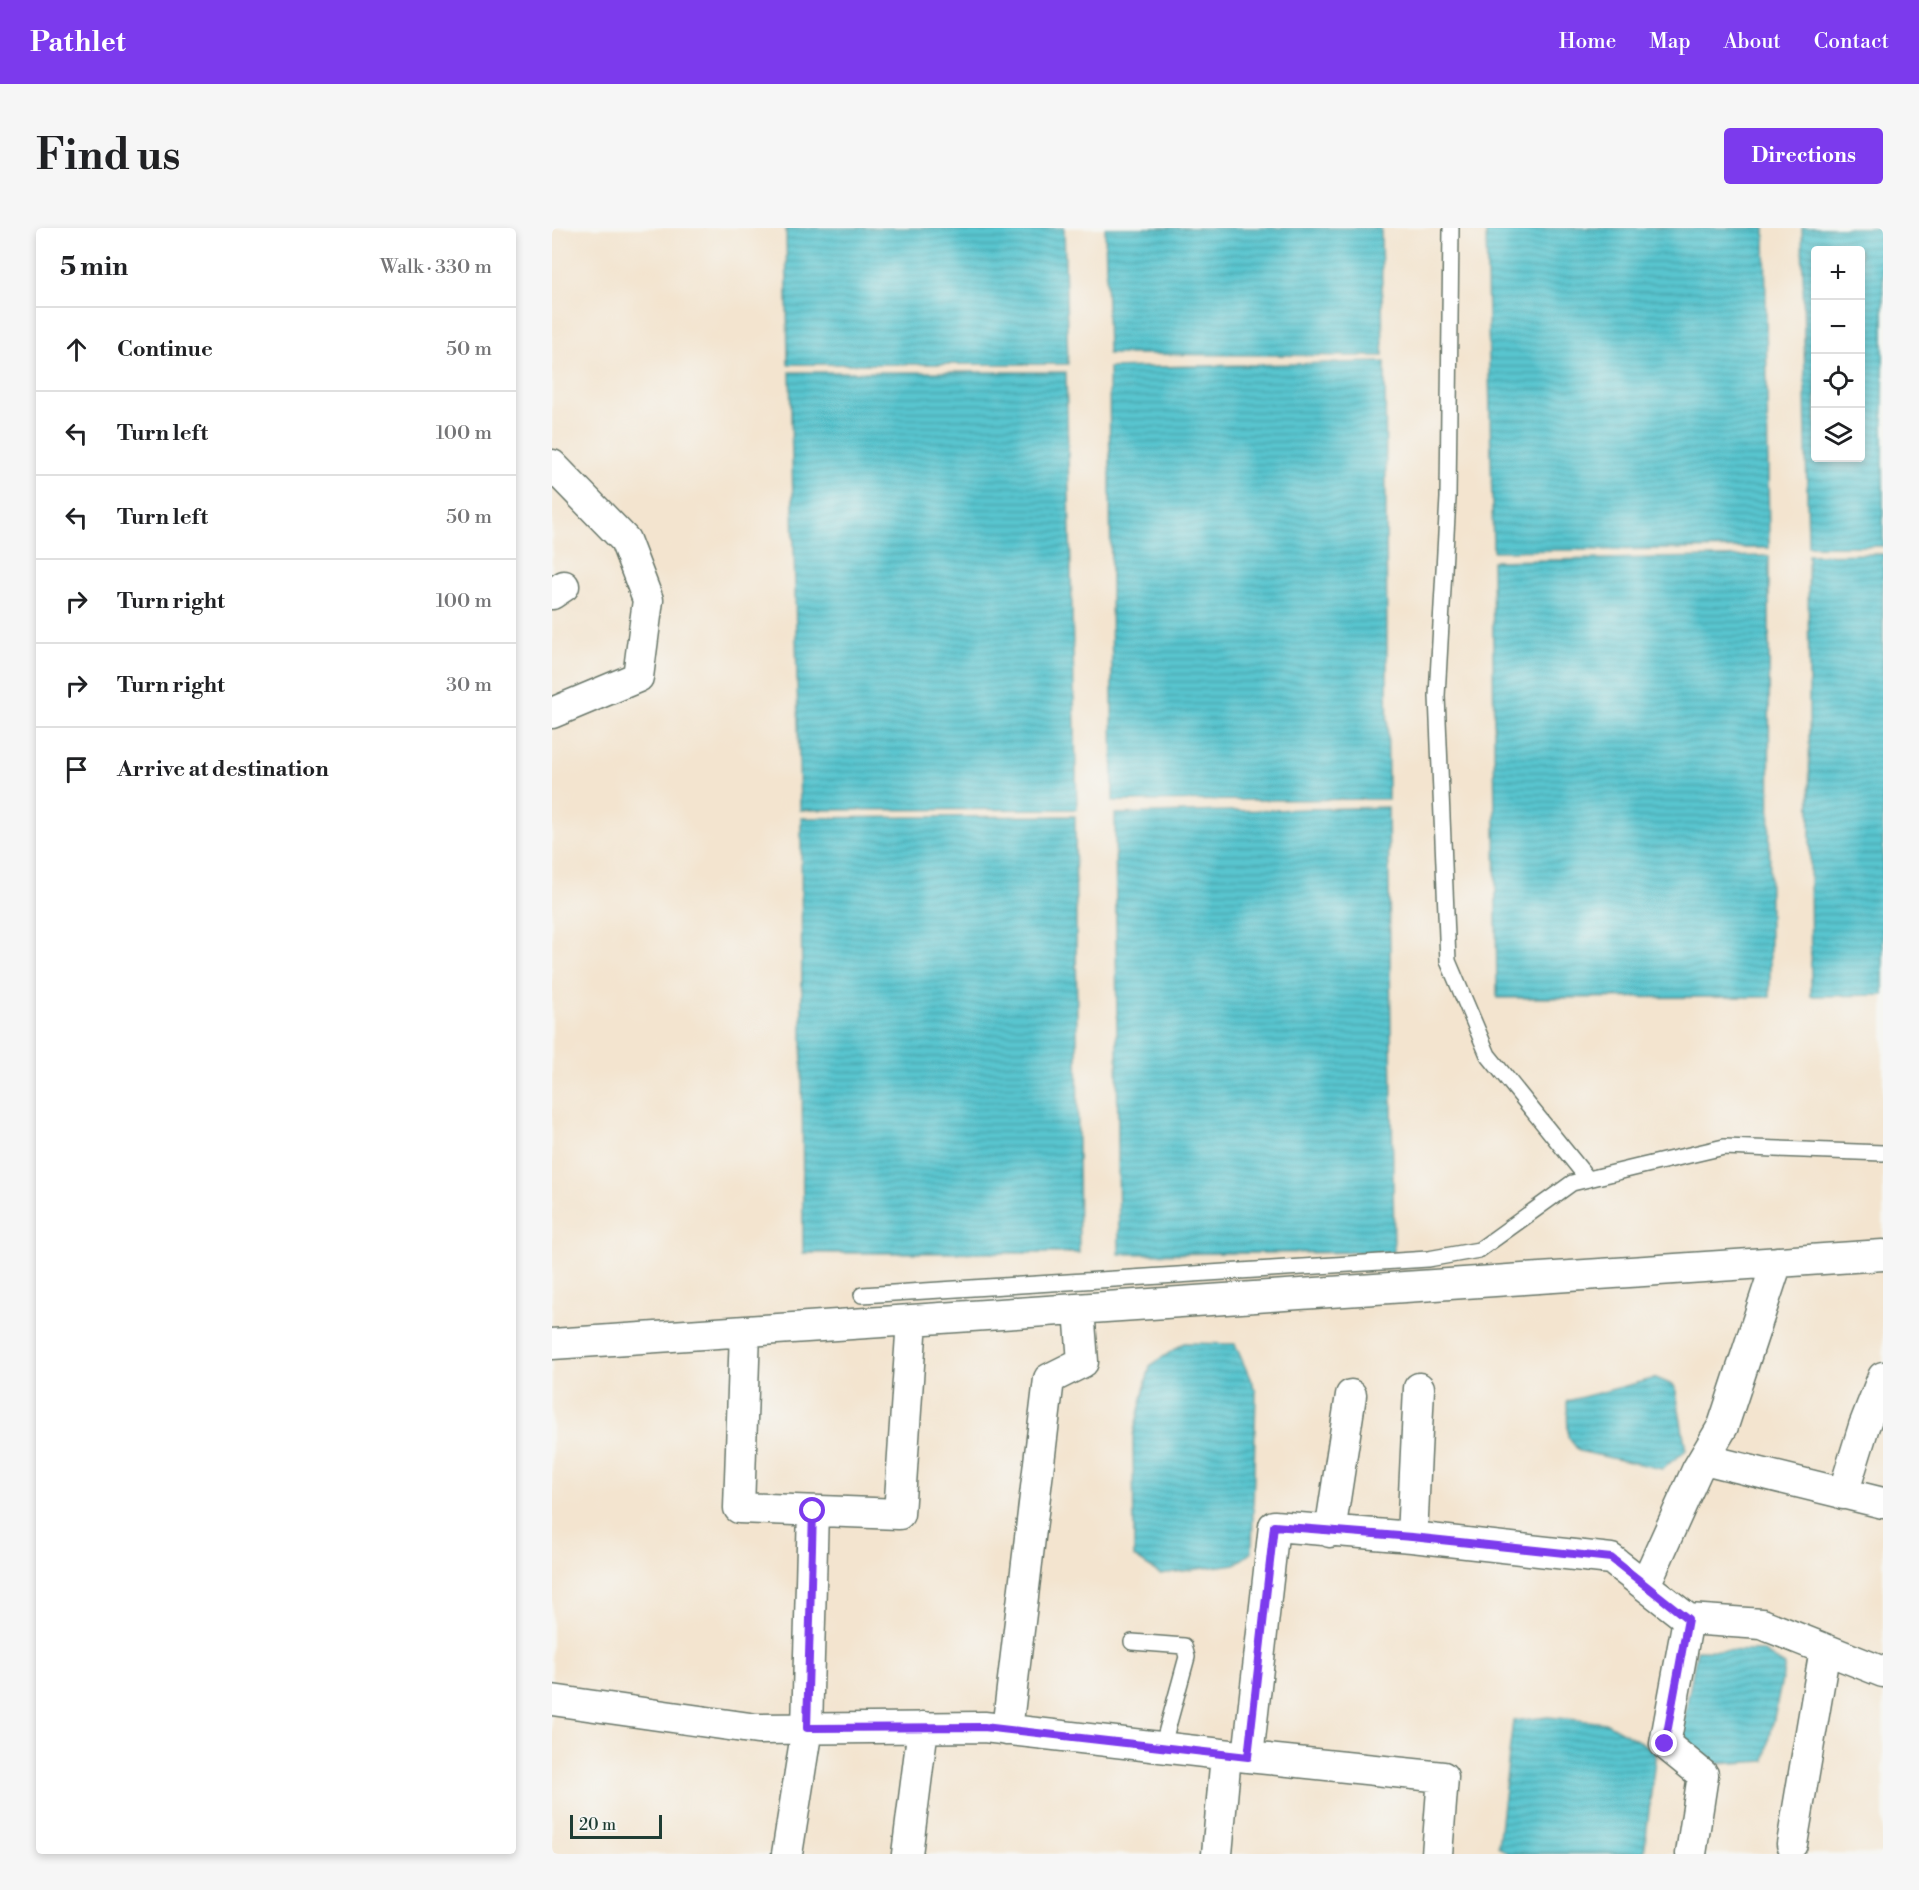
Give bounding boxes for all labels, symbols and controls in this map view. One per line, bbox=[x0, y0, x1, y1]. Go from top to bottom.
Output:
text: Pathlet bbox=[30, 25, 126, 60]
text: Home bbox=[1559, 29, 1616, 55]
text: Map bbox=[1649, 29, 1691, 55]
text: About bbox=[1724, 29, 1781, 55]
text: Contact bbox=[1814, 29, 1889, 55]
button: Directions bbox=[1724, 128, 1883, 184]
text: Find us bbox=[36, 130, 180, 183]
map controls bbox=[1811, 246, 1865, 462]
button: + bbox=[1811, 246, 1865, 300]
text: 5 min bbox=[60, 251, 128, 283]
text: Walk · 330 m bbox=[380, 255, 492, 280]
button: − bbox=[1811, 300, 1865, 354]
icon: ahead bbox=[60, 333, 93, 366]
text: Continue bbox=[117, 336, 213, 363]
text: 50 m bbox=[446, 337, 492, 362]
button: locate bbox=[1811, 354, 1865, 408]
button: layers bbox=[1811, 408, 1865, 462]
icon: left bbox=[60, 417, 93, 450]
text: Turn left bbox=[117, 420, 208, 447]
text: 100 m bbox=[436, 421, 492, 446]
icon: left bbox=[60, 501, 93, 534]
text: Turn left bbox=[117, 504, 208, 531]
text: 50 m bbox=[446, 505, 492, 530]
icon: right bbox=[60, 585, 93, 618]
text: Turn right bbox=[117, 588, 225, 615]
text: 100 m bbox=[436, 589, 492, 614]
icon: right bbox=[60, 669, 93, 702]
text: Turn right bbox=[117, 672, 225, 699]
text: 30 m bbox=[446, 673, 492, 698]
icon: arrive bbox=[60, 753, 93, 786]
text: Arrive at destination bbox=[117, 756, 329, 783]
route start bbox=[799, 1497, 825, 1523]
route end bbox=[1651, 1730, 1677, 1756]
scale bar bbox=[570, 1812, 662, 1840]
text: 20 m bbox=[579, 1815, 616, 1835]

